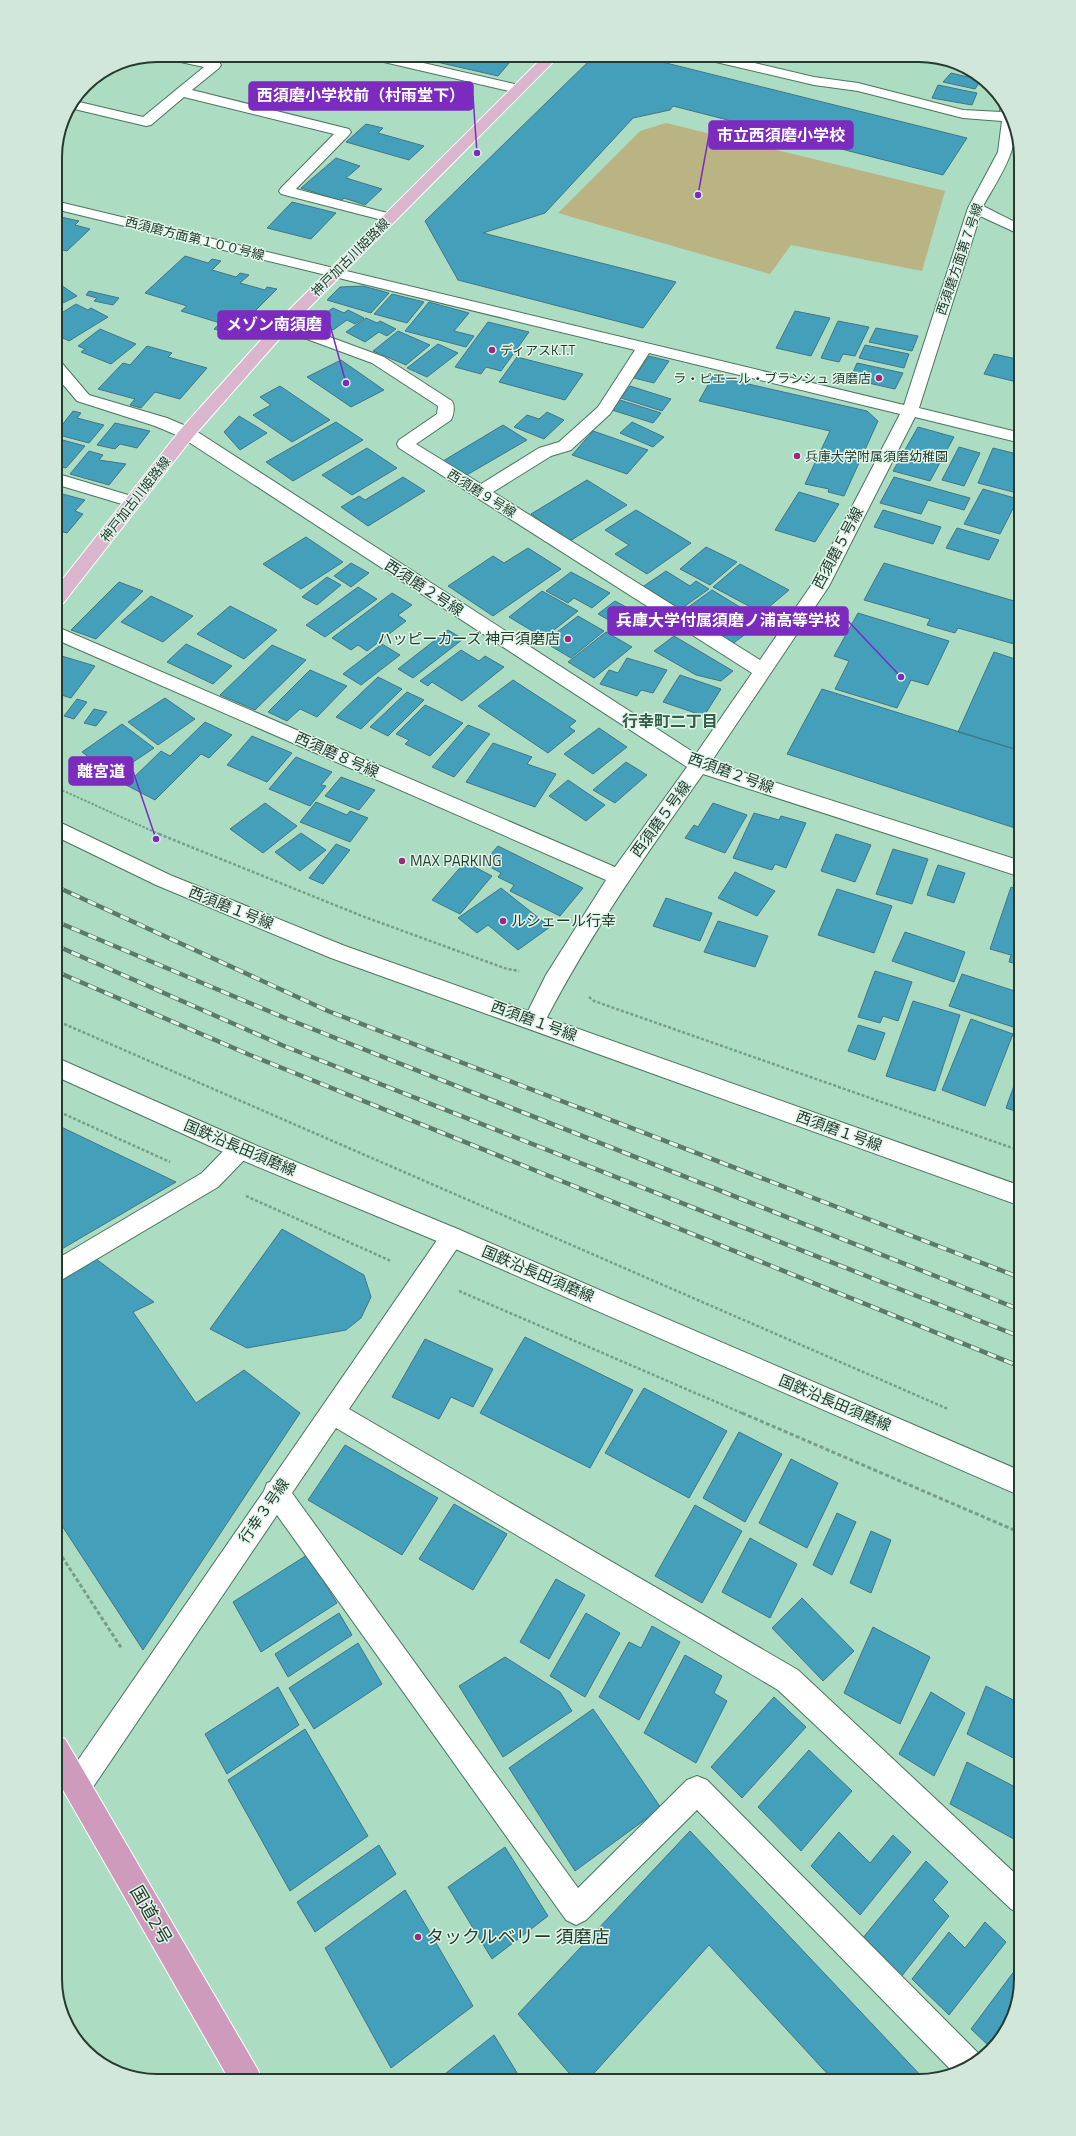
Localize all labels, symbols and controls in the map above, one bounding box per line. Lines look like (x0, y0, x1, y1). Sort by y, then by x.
callout: 西須磨小学校前（村雨堂下） (249, 82, 473, 110)
text: 西須磨小学校前（村雨堂下） (257, 83, 465, 107)
callout: 市立西須磨小学校 (709, 121, 853, 149)
text: 市立西須磨小学校 (717, 123, 845, 147)
street label: 西須磨方面第７号線 (930, 200, 988, 318)
street label: 西須磨方面第１００号線 (123, 211, 267, 265)
street label: 神戸加古川姫路線 (306, 213, 394, 301)
callout: メゾン南須磨 (218, 311, 330, 339)
text: メゾン南須磨 (226, 312, 322, 336)
place label: ディアスK.T.T (500, 340, 575, 360)
marker: ディアスK.T.T (487, 345, 497, 355)
place label: ラ・ピエール・ブランシュ 須磨店 (673, 368, 871, 388)
marker: ラ・ピエール・ブランシュ 須磨店 (874, 373, 884, 383)
place label: 兵庫大学附属須磨幼稚園 (805, 446, 948, 466)
marker: 兵庫大学附属須磨幼稚園 (792, 451, 802, 461)
street label: 神戸加古川姫路線 (95, 452, 175, 546)
street label: 西須磨９号線 (444, 464, 520, 522)
street label: 西須磨５号線 (806, 503, 869, 593)
street label: 西須磨２号線 (380, 553, 468, 622)
callout: 兵庫大学付属須磨ノ浦高等学校 (608, 607, 848, 635)
text: 兵庫大学付属須磨ノ浦高等学校 (616, 608, 840, 632)
place label: ハッピーカーズ 神戸須磨店 (377, 627, 560, 650)
marker: ハッピーカーズ 神戸須磨店 (563, 634, 573, 644)
district label: 行幸町二丁目 (622, 709, 718, 733)
street label: 西須磨８号線 (291, 726, 383, 783)
street label: 西須磨２号線 (685, 746, 777, 799)
callout: 離宮道 (69, 757, 133, 785)
text: 離宮道 (77, 759, 125, 783)
street label: 西須磨５号線 (625, 776, 696, 862)
place label: MAX PARKING (410, 849, 501, 872)
marker: MAX PARKING (397, 856, 407, 866)
street label: 西須磨１号線 (185, 880, 277, 935)
place label: ルシェール行幸 (511, 909, 616, 932)
marker: ルシェール行幸 (498, 916, 508, 926)
street label: 西須磨１号線 (488, 994, 580, 1047)
street label: 西須磨１号線 (793, 1104, 885, 1157)
street label: 国鉄沿長田須磨線 (180, 1114, 300, 1182)
street label: 国鉄沿長田須磨線 (478, 1240, 598, 1308)
street label: 国鉄沿長田須磨線 (775, 1369, 895, 1437)
street label: 行幸３号線 (233, 1473, 295, 1548)
street label: 国道2号 (124, 1880, 179, 1949)
place label: タックルベリー 須磨店 (426, 1923, 609, 1950)
marker: タックルベリー 須磨店 (413, 1932, 423, 1942)

